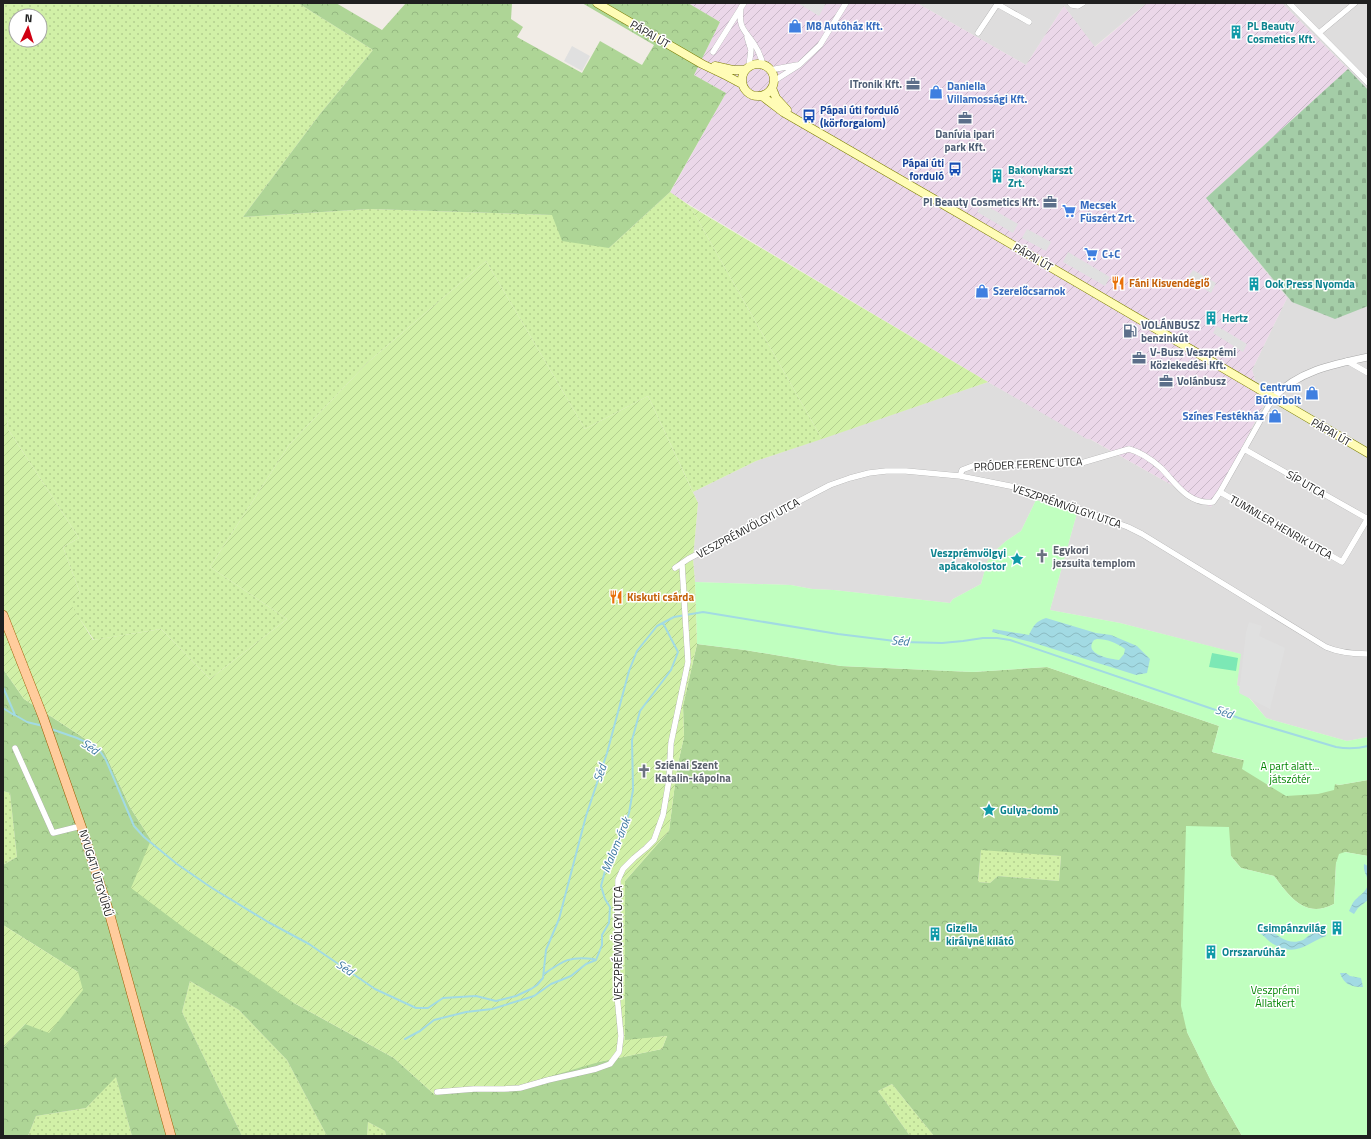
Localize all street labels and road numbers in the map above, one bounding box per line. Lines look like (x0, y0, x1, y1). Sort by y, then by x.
street label: PÁPAI ÚT (627, 16, 673, 52)
street label: PÁPAI ÚT (1010, 239, 1056, 275)
street label: PÁPAI ÚT (1308, 414, 1354, 450)
street label: PRÓDER FERENC UTCA (973, 453, 1083, 475)
street label: SÍP UTCA (1283, 466, 1329, 502)
street label: VESZPRÉMVÖLGYI UTCA (1010, 480, 1124, 532)
street label: TUMMLER HENRIK UTCA (1227, 491, 1336, 563)
street label: VESZPRÉMVÖLGYI UTCA (694, 494, 803, 562)
street label: NYUGATI ÚTGYŰRŰ (75, 828, 117, 918)
street label: VESZPRÉMVÖLGYI UTCA (610, 885, 626, 1000)

